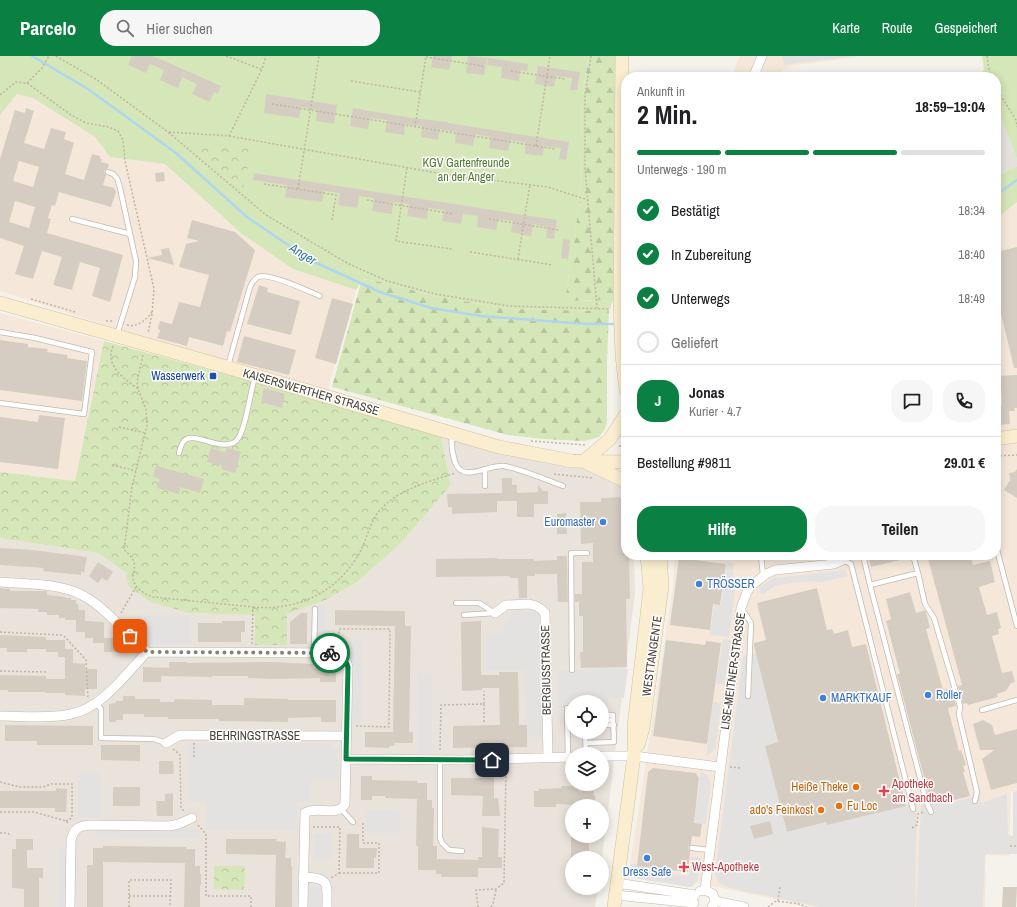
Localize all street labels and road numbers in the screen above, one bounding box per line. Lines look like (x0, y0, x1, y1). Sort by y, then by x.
street label: KAISERSWERTHER STRASSE (241, 365, 381, 419)
street label: LISE-MEITNER-STRASSE (717, 611, 749, 731)
street label: WESTTANGENTE (638, 615, 666, 697)
street label: BERGIUSSTRASSE (537, 625, 555, 715)
street label: BEHRINGSTRASSE (210, 728, 300, 744)

